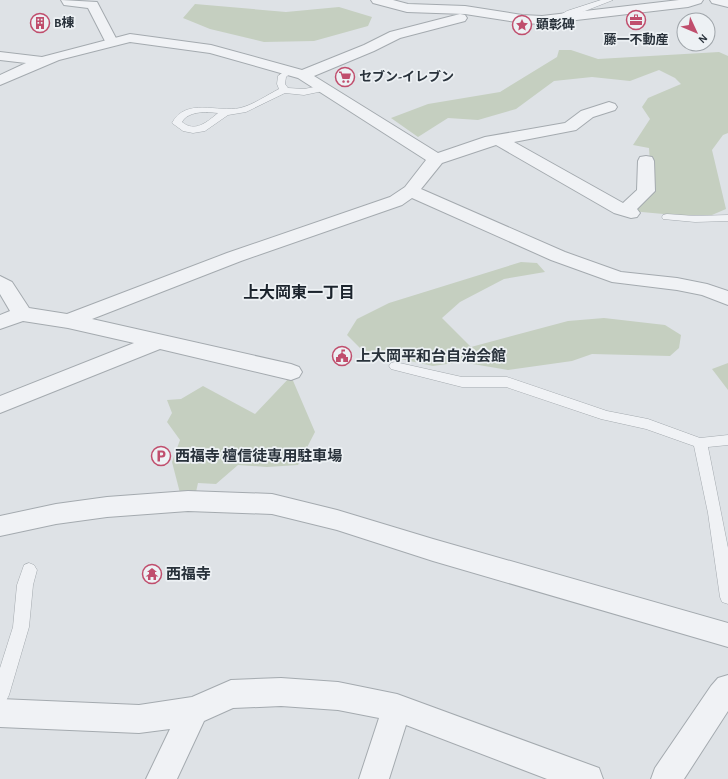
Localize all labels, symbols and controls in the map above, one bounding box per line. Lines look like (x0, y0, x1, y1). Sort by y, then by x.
office icon: 藤一不動産 (625, 9, 647, 31)
building icon: B棟 (29, 12, 51, 34)
north arrow (676, 12, 716, 52)
place icon: 顕彰碑 (511, 14, 533, 36)
place label: B棟 (54, 15, 75, 30)
place label: 顕彰碑 (536, 17, 575, 32)
place label: 藤一不動産 (603, 32, 669, 47)
text: N (696, 32, 709, 45)
supermarket icon: セブン-イレブン (334, 66, 356, 88)
place label: セブン-イレブン (359, 69, 454, 84)
district label: 上大岡東一丁目 (243, 284, 355, 301)
public building icon: 上大岡平和台自治会館 (331, 345, 353, 367)
place label: 上大岡平和台自治会館 (356, 348, 506, 364)
parking icon: 西福寺 檀信徒専用駐車場 (150, 445, 172, 467)
place label: 西福寺 檀信徒専用駐車場 (175, 447, 342, 464)
temple icon: 西福寺 (141, 563, 163, 585)
place label: 西福寺 (166, 566, 211, 582)

